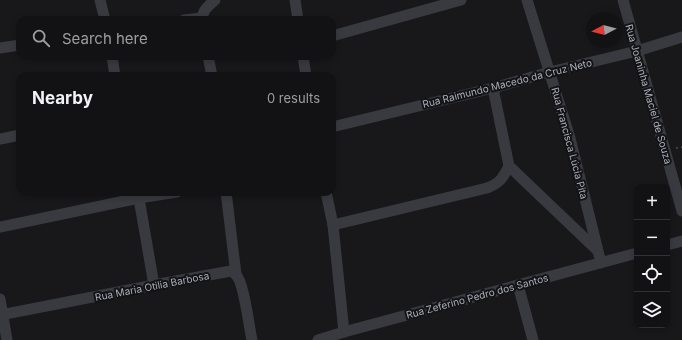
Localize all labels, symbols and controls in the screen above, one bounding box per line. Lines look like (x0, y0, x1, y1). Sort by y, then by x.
north arrow (586, 12, 622, 48)
search box (16, 16, 336, 60)
street label: Rua Joaninha Maciel de Souza (623, 23, 675, 165)
icon: search (30, 27, 52, 49)
text: Search here (62, 29, 148, 48)
street label: Rua Raimundo Macedo da Cruz Neto (421, 56, 593, 110)
street label: Rua Francisca Lúcia Pita (549, 86, 591, 200)
text: Nearby (32, 88, 93, 108)
text: 0 results (267, 90, 320, 106)
map controls (634, 184, 670, 328)
button: + (634, 184, 670, 220)
button: − (634, 220, 670, 256)
button: locate (634, 256, 670, 292)
street label: Rua Maria Otilia Barbosa (94, 269, 210, 303)
street label: Rua Zeferino Pedro dos Santos (405, 271, 549, 321)
button: layers (634, 292, 670, 328)

